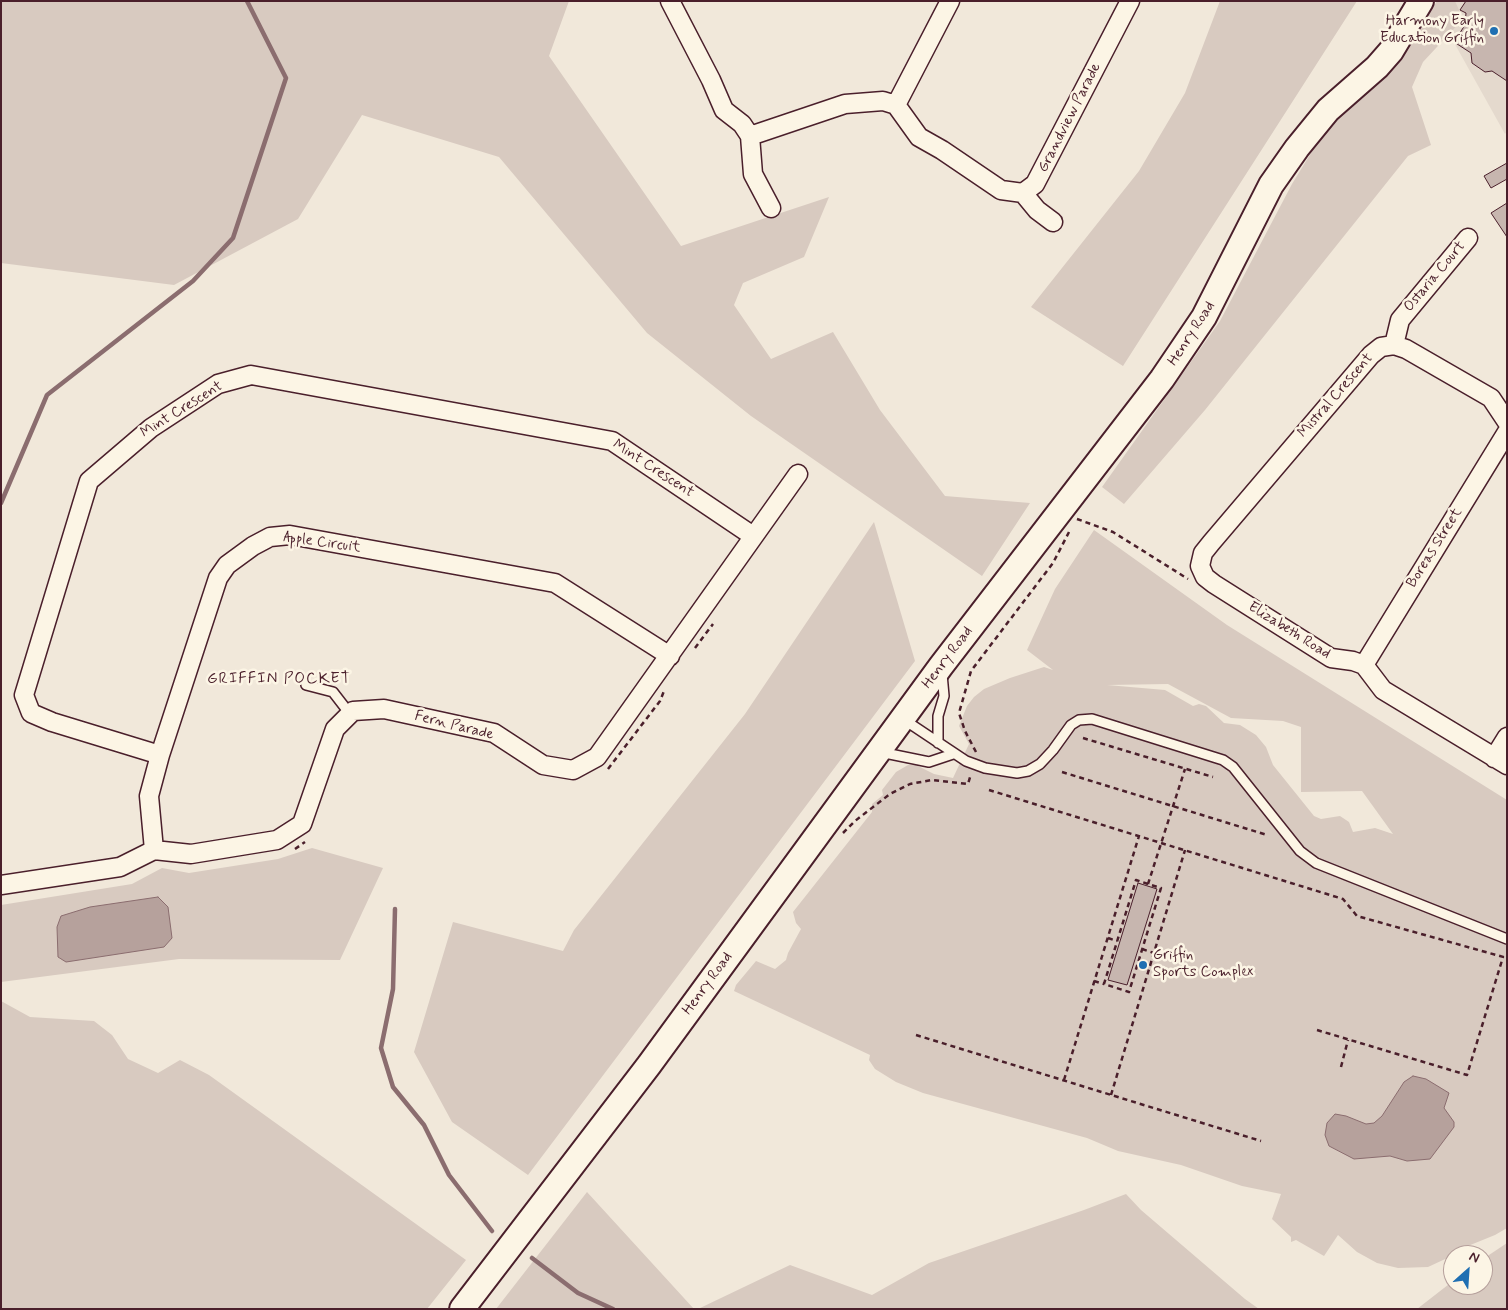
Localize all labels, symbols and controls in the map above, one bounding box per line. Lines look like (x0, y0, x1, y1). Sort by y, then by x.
place label: Harmony Early Education Griffin (1380, 13, 1484, 48)
marker: Harmony Early Education Griffin (1488, 25, 1500, 37)
street label: Grandview Parade (1035, 60, 1105, 176)
street label: Ostaria Court (1400, 238, 1470, 316)
street label: Henry Road (1164, 298, 1220, 370)
street label: Mistral Crescent (1294, 350, 1378, 442)
street label: Mint Crescent (138, 378, 226, 442)
street label: Mint Crescent (609, 436, 697, 502)
street label: Boreas Street (1403, 505, 1467, 591)
street label: Apple Circuit (282, 529, 362, 557)
street label: Elizabeth Road (1244, 598, 1334, 664)
street label: Henry Road (919, 623, 977, 693)
district label: GRIFFIN POCKET (205, 670, 353, 690)
street label: Fern Parade (413, 707, 495, 745)
place label: Griffin Sports Complex (1153, 947, 1253, 982)
street label: Henry Road (679, 949, 737, 1019)
marker: Griffin Sports Complex (1137, 959, 1149, 971)
north arrow (1443, 1245, 1493, 1295)
text: N (1466, 1247, 1482, 1268)

